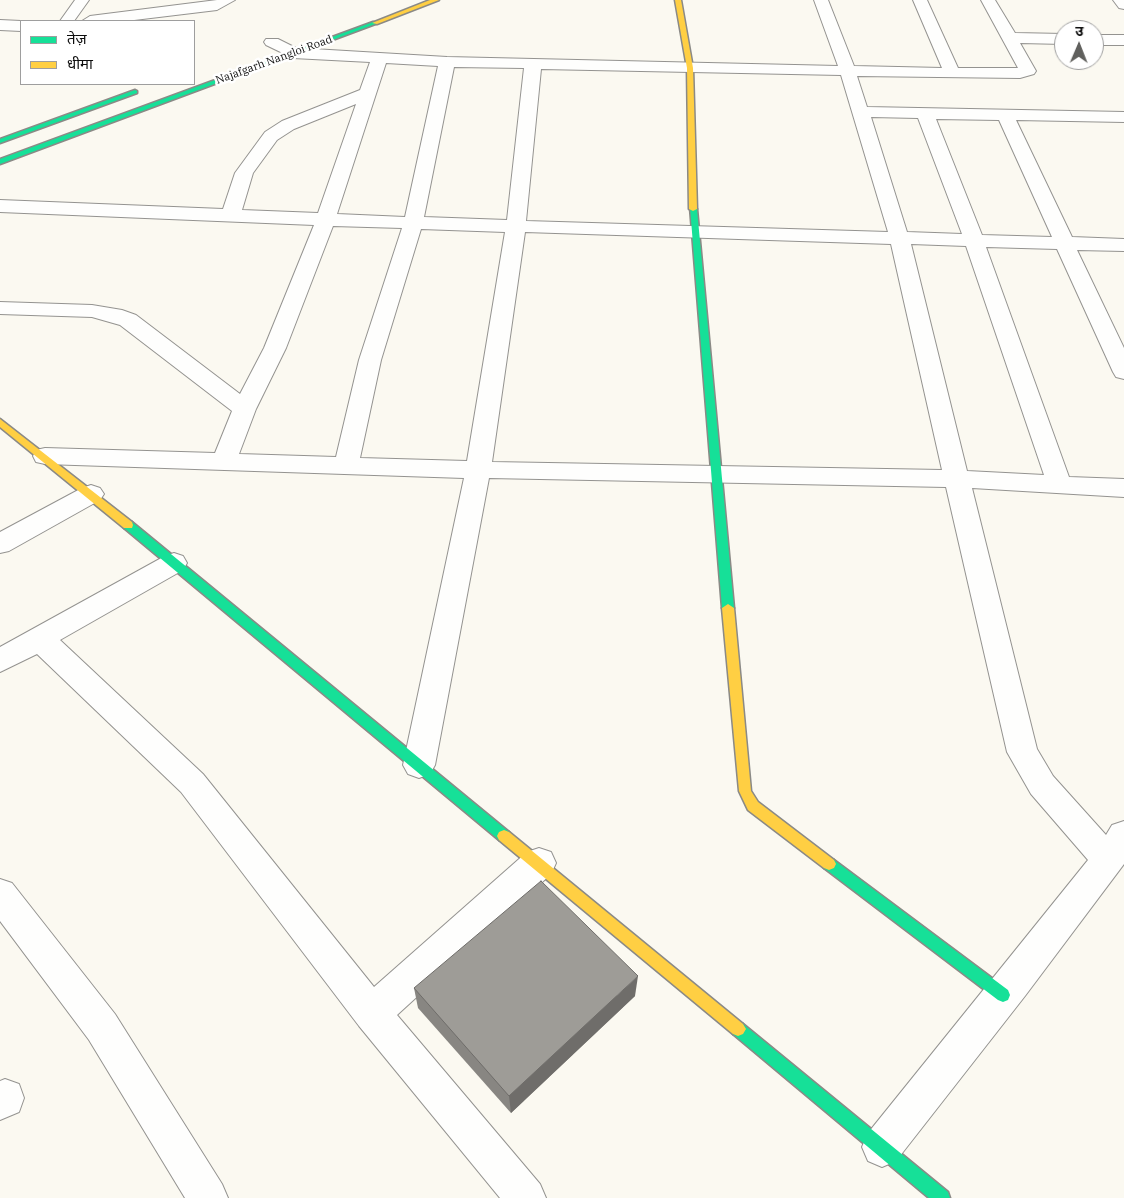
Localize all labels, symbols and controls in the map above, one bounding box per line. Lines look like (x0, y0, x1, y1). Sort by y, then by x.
legend (20, 20, 195, 85)
north arrow (1054, 20, 1104, 70)
text: उ (1075, 22, 1083, 40)
text: तेज़ (67, 29, 87, 48)
street label: Najafgarh Nangloi Road (214, 33, 334, 87)
text: धीमा (67, 54, 93, 73)

